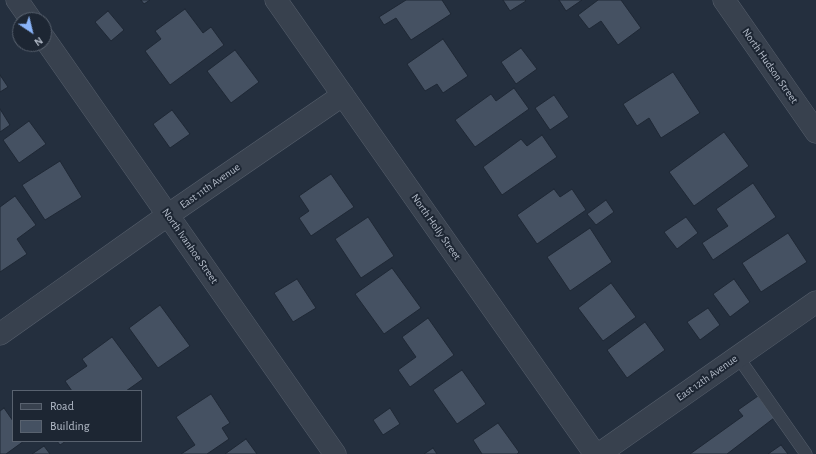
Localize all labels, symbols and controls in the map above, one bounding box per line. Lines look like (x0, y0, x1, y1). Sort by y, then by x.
north arrow (12, 12, 52, 52)
street label: North Hudson Street (739, 26, 801, 106)
text: N (32, 35, 45, 48)
street label: East 11th Avenue (177, 160, 243, 212)
street label: North Holly Street (408, 191, 464, 263)
street label: North Ivanhoe Street (159, 206, 221, 286)
street label: East 12th Avenue (674, 352, 740, 404)
legend (12, 390, 142, 442)
text: Road (50, 400, 74, 412)
text: Building (50, 420, 90, 432)

